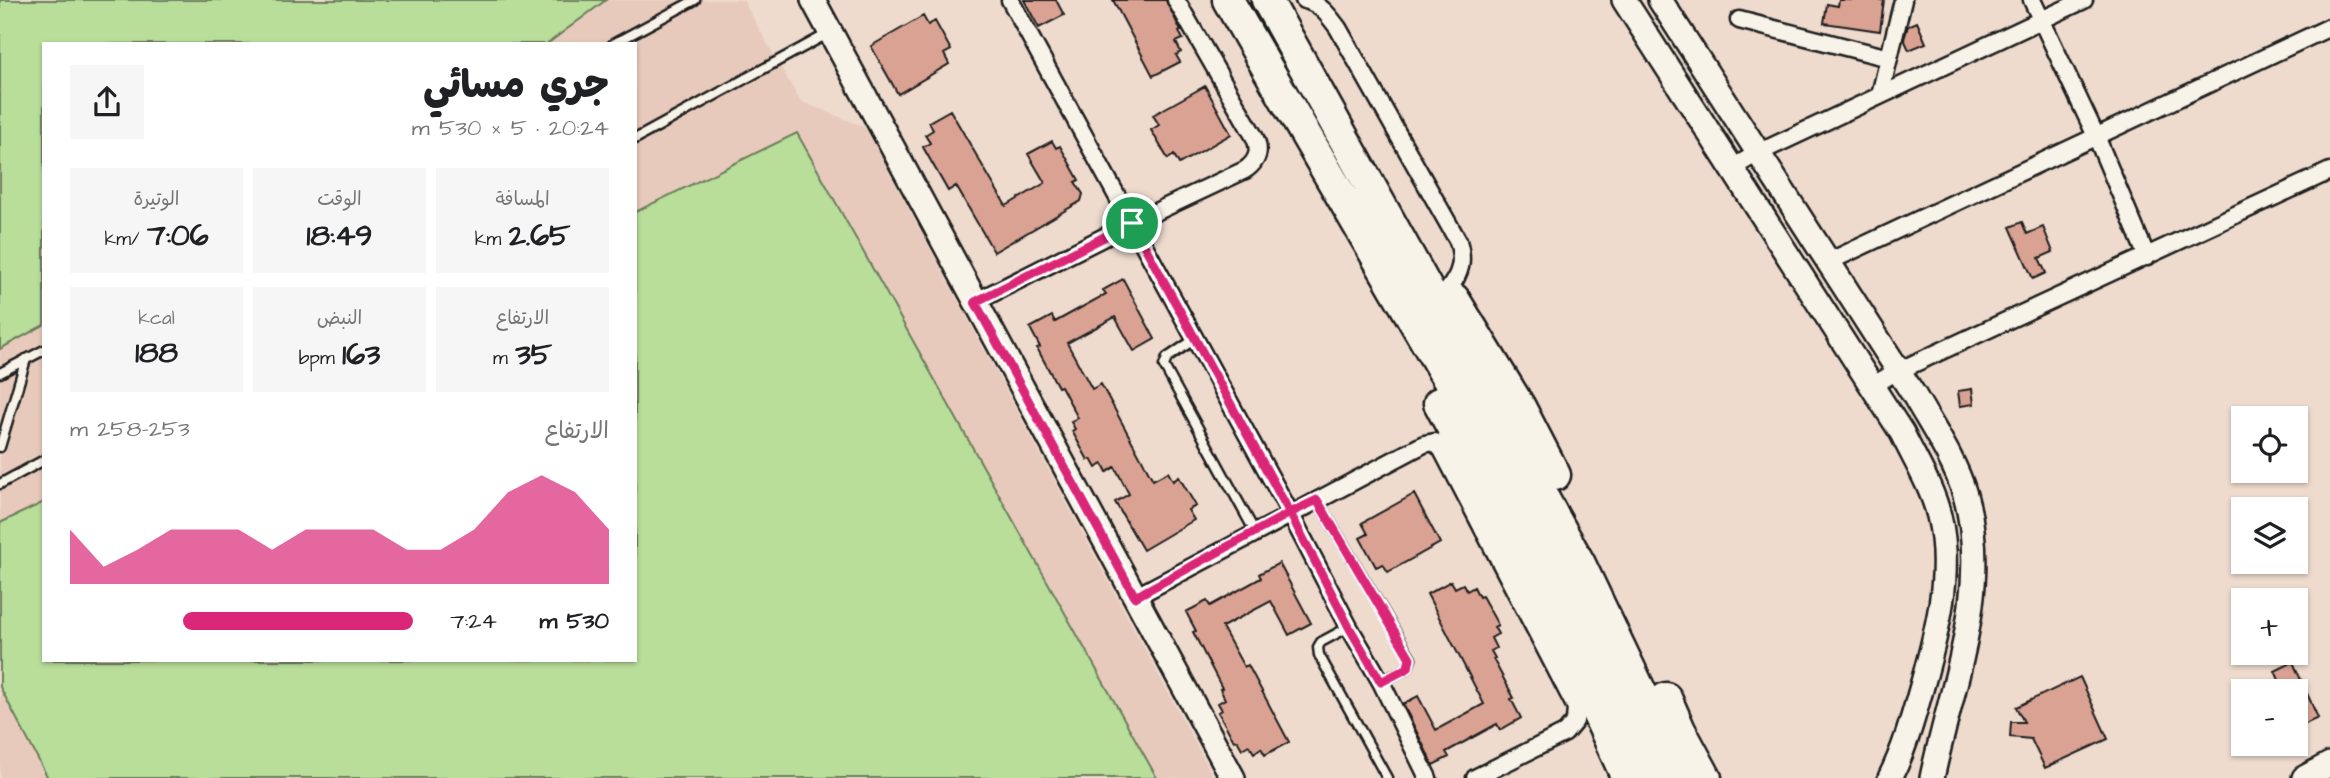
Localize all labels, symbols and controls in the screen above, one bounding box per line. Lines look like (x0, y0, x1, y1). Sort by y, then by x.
text: جري مسائي (423, 60, 609, 112)
button: share (70, 65, 144, 139)
text: 20:24 · 5 × 530 m (412, 112, 609, 144)
text: الوتيرة (134, 186, 179, 213)
text: الوقت (317, 186, 362, 213)
text: المسافة (495, 186, 550, 213)
pin (1102, 193, 1162, 253)
icon: arrive (1113, 204, 1151, 242)
text: 7:06 (147, 215, 208, 257)
text: 18:49 (307, 215, 372, 257)
text: 2.65 (509, 215, 570, 257)
text: /km (105, 226, 147, 253)
text: km (475, 226, 509, 253)
text: kcal (138, 305, 175, 332)
text: النبض (317, 305, 362, 332)
text: الارتفاع (496, 305, 549, 332)
text: 188 (135, 332, 178, 374)
text: 163 (342, 334, 380, 376)
text: 35 (515, 334, 552, 376)
text: bpm (299, 345, 342, 372)
text: m (493, 345, 515, 372)
map controls (2231, 406, 2308, 756)
button: locate (2231, 406, 2308, 483)
text: 253–258 m (70, 413, 190, 445)
text: الارتفاع (545, 415, 609, 447)
button: layers (2231, 497, 2308, 574)
button: + (2231, 588, 2308, 665)
text: 7:24 (450, 605, 497, 637)
text: 530 m (539, 605, 609, 637)
button: − (2231, 679, 2308, 756)

